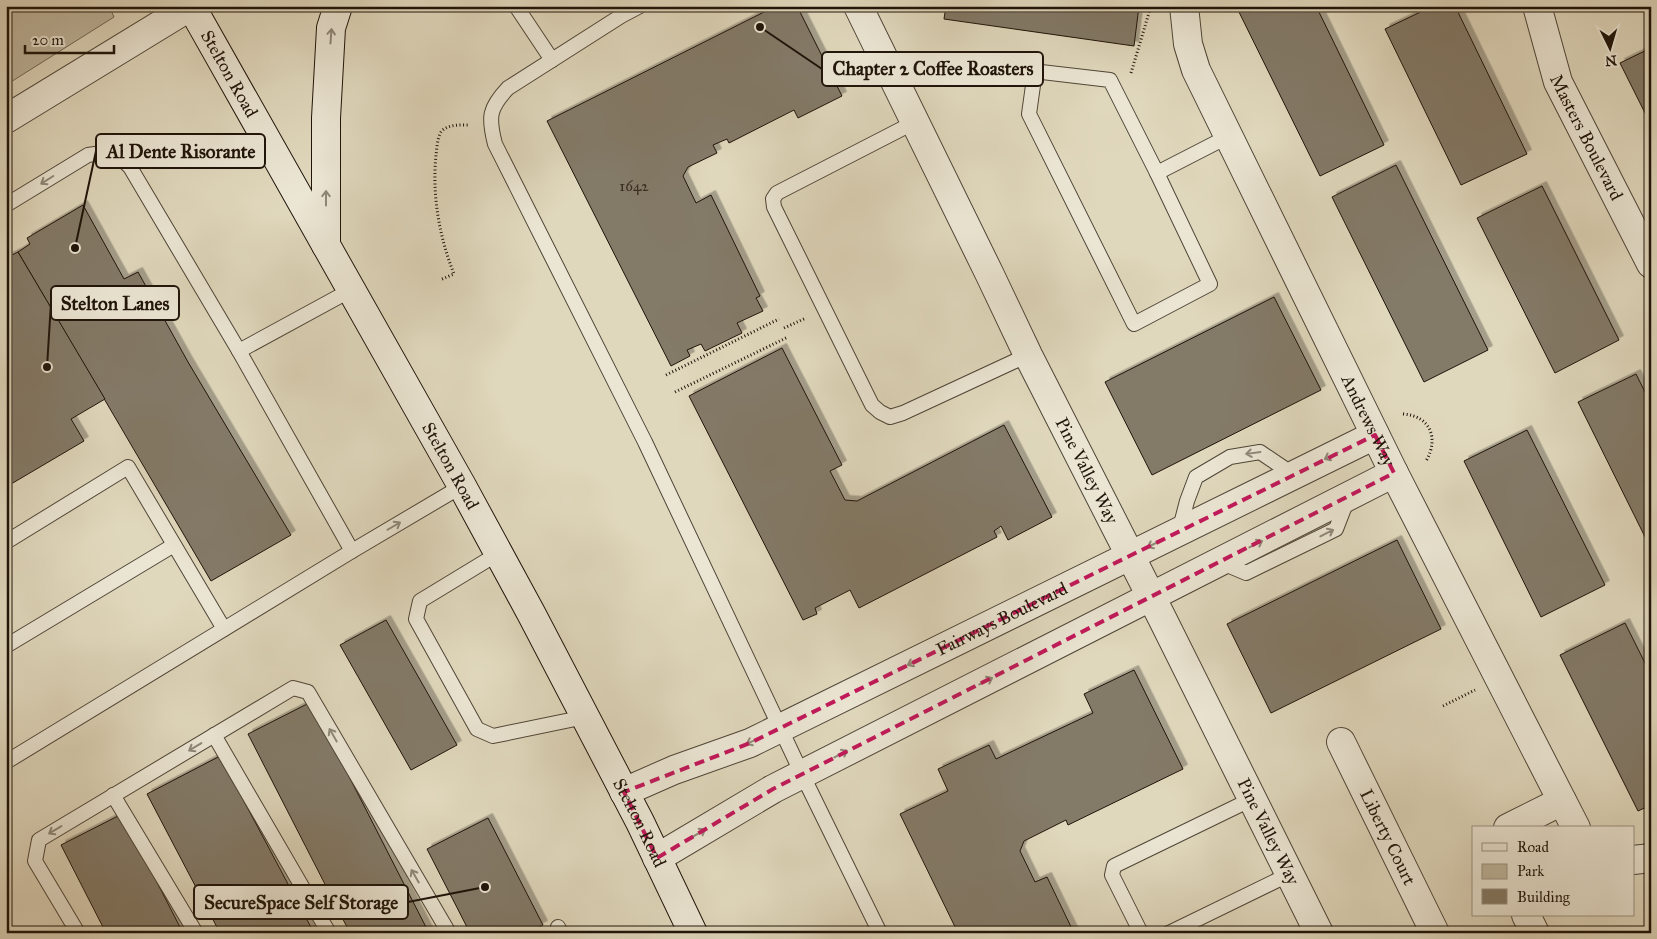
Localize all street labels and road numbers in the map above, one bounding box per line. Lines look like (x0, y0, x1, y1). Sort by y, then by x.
street label: Stelton Road (196, 26, 263, 121)
street label: Masters Boulevard (1545, 71, 1628, 204)
street label: Andrews Way (1336, 370, 1400, 471)
street label: Pine Valley Way (1051, 414, 1123, 528)
street label: Stelton Road (417, 418, 484, 513)
street label: Fairways Boulevard (932, 577, 1071, 661)
street label: Pine Valley Way (1233, 774, 1305, 889)
street label: Stelton Road (608, 775, 671, 871)
street label: Liberty Court (1355, 786, 1421, 889)

